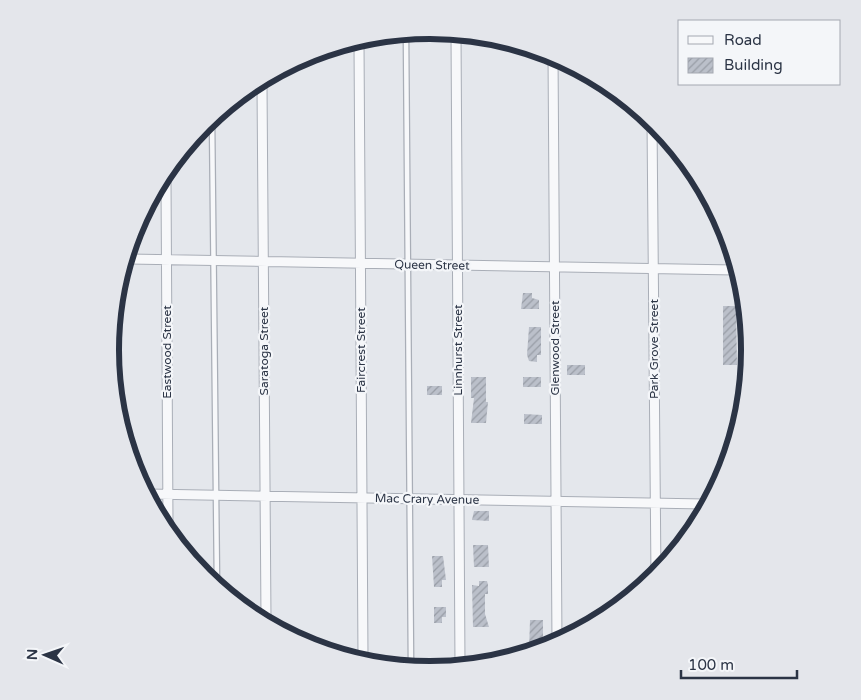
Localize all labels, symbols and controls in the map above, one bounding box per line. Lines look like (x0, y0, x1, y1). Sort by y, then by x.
legend (678, 20, 841, 85)
text: Road (724, 31, 762, 49)
text: Building (724, 56, 783, 74)
street label: Queen Street (394, 257, 470, 273)
street label: Park Grove Street (647, 299, 661, 399)
street label: Glenwood Street (548, 300, 562, 396)
street label: Linnhurst Street (451, 304, 465, 396)
street label: Eastwood Street (160, 305, 174, 399)
street label: Saratoga Street (257, 306, 271, 395)
street label: Faircrest Street (354, 307, 368, 393)
street label: Mac Crary Avenue (375, 491, 480, 507)
north arrow (20, 630, 70, 680)
scale bar (681, 648, 797, 680)
text: N (24, 649, 41, 660)
text: 100 m (688, 656, 734, 674)

